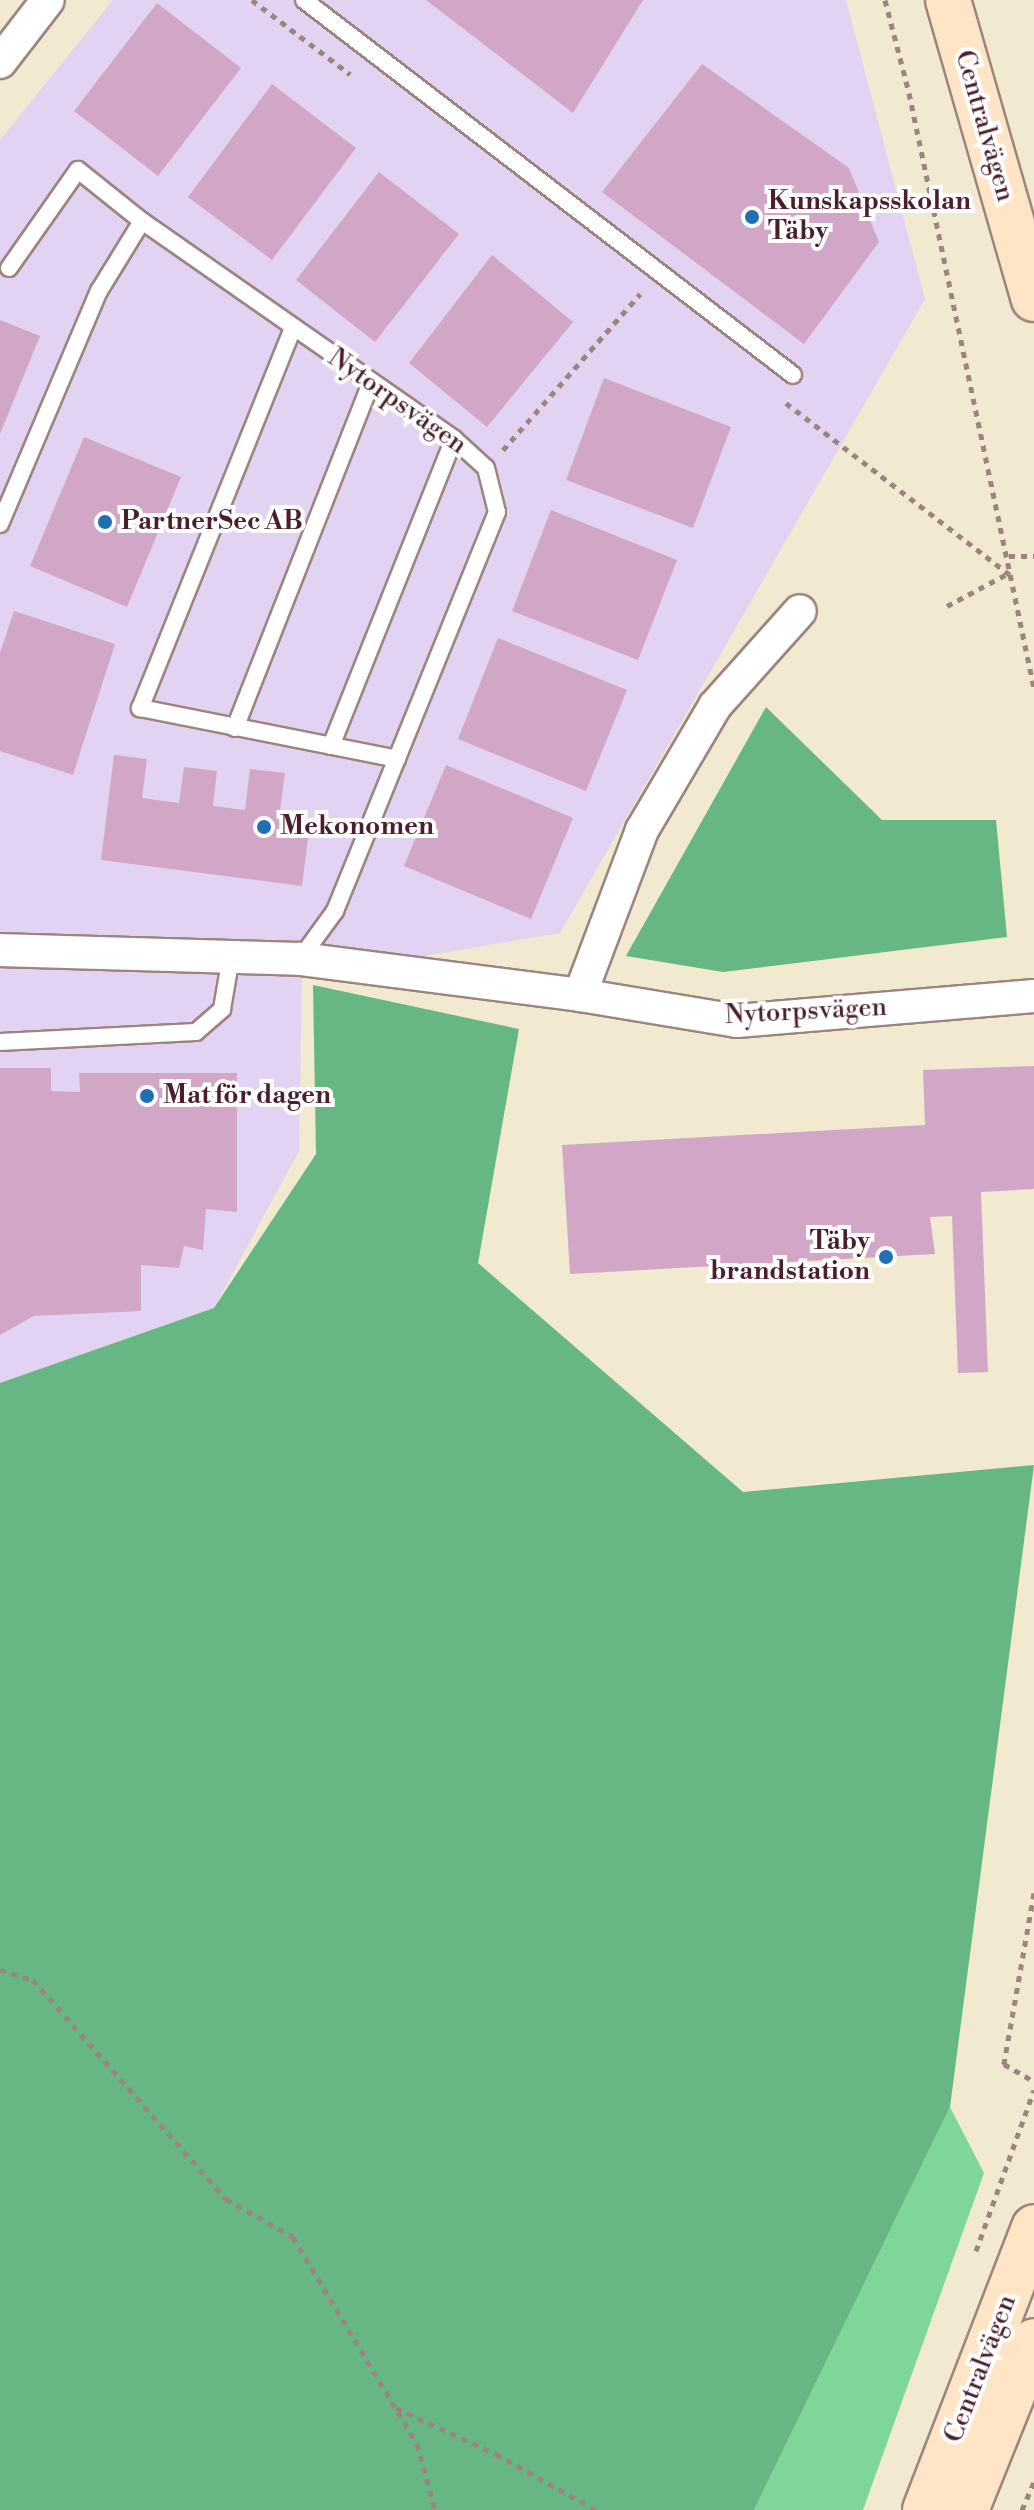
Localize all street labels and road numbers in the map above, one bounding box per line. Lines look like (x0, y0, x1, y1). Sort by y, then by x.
street label: Centralvägen (948, 47, 1020, 205)
street label: Nytorpsvägen (322, 343, 472, 461)
street label: Nytorpsvägen (724, 992, 888, 1032)
street label: Centralvägen (939, 2291, 1023, 2447)

